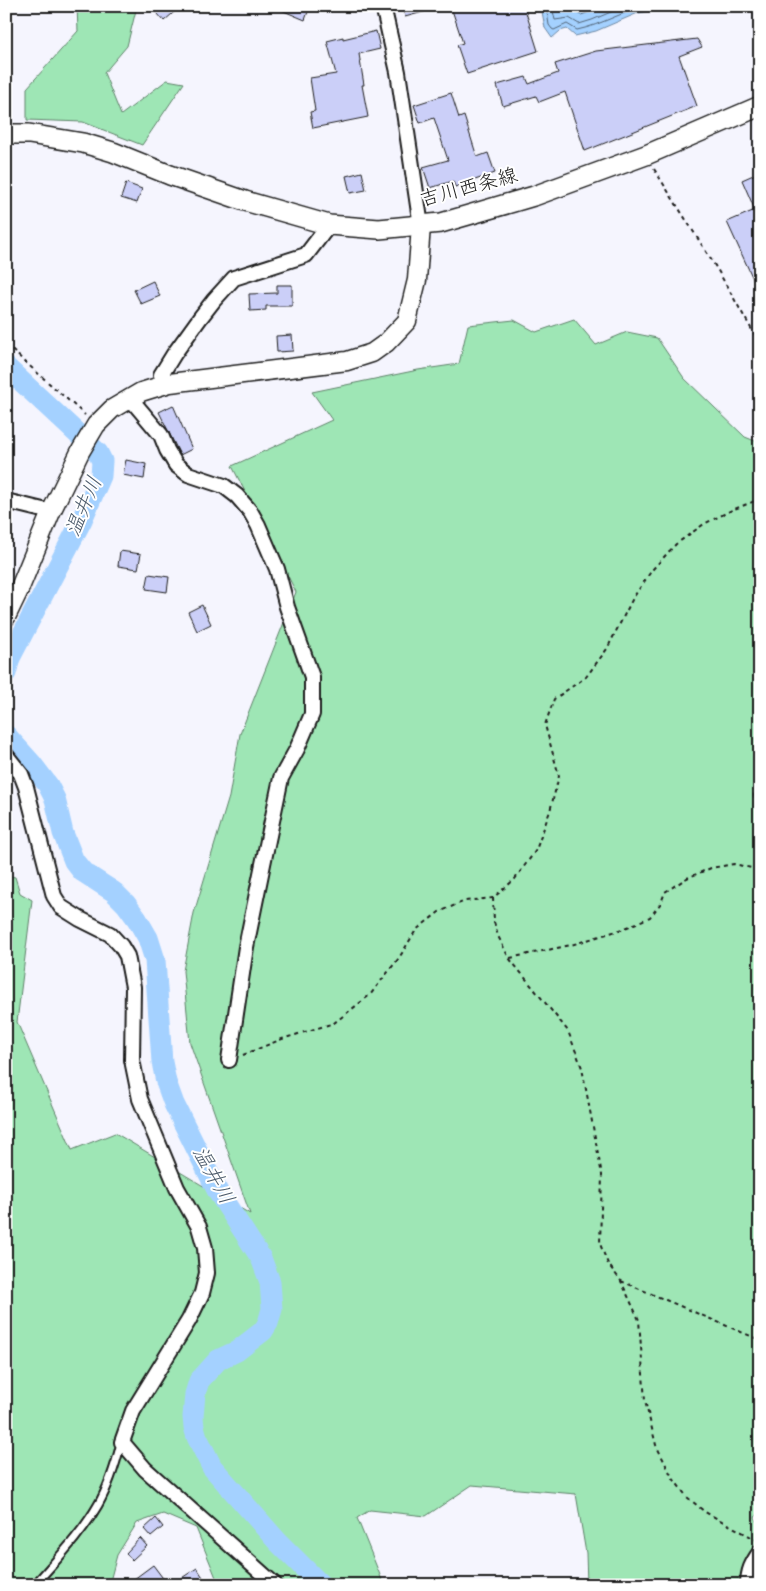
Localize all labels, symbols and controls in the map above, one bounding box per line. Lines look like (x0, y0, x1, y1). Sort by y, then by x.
street label: 吉川西条線 (417, 162, 521, 216)
water label: 温井川 (59, 472, 111, 542)
water label: 温井川 (184, 1141, 240, 1211)

